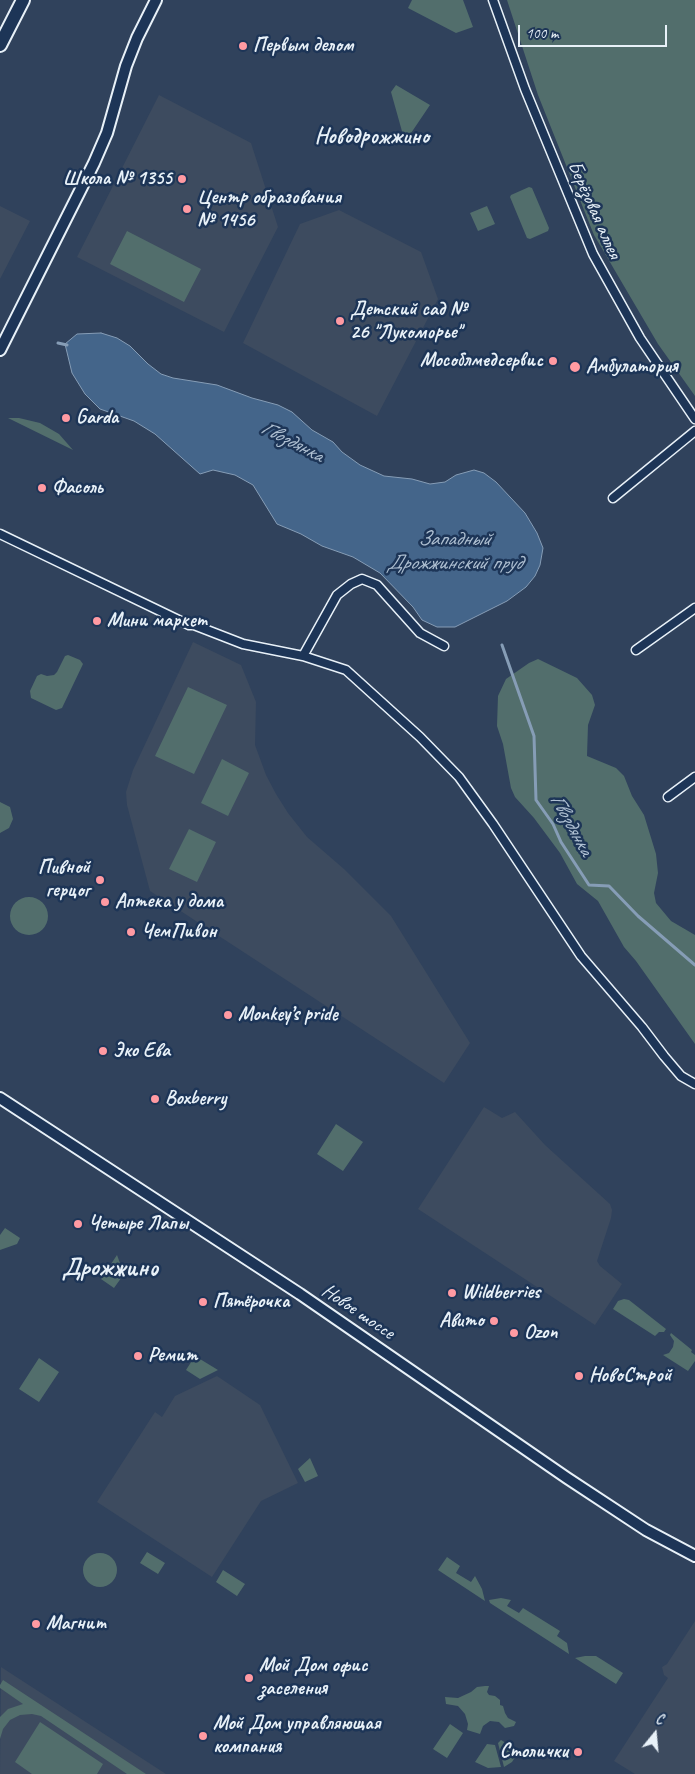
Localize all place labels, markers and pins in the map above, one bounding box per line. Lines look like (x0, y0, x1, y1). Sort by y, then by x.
place label: Первым делом (253, 34, 353, 58)
marker: Первым делом (237, 40, 249, 52)
place label: Школа № 1355 (63, 167, 172, 191)
marker: Школа № 1355 (176, 173, 188, 185)
place label: Центр образования № 1456 (197, 186, 341, 233)
marker: Центр образования № 1456 (181, 203, 193, 215)
place label: Детский сад № 26 "Лукоморье" (350, 298, 466, 345)
marker: Детский сад № 26 "Лукоморье" (334, 315, 346, 327)
place label: Мособлмедсервис (420, 349, 543, 373)
marker: Мособлмедсервис (547, 355, 559, 367)
place label: Амбулатория (586, 355, 678, 379)
marker: Амбулатория (568, 360, 582, 374)
place label: Garda (76, 406, 118, 430)
marker: Garda (60, 412, 72, 424)
place label: Фасоль (52, 476, 103, 500)
marker: Фасоль (36, 482, 48, 494)
place label: Мини маркет (107, 609, 207, 633)
marker: Мини маркет (91, 615, 103, 627)
place label: Пивной герцог (38, 856, 90, 903)
marker: Пивной герцог (94, 874, 106, 886)
place label: Аптека у дома (115, 890, 223, 914)
marker: Аптека у дома (99, 896, 111, 908)
place label: ЧемПивон (141, 920, 217, 944)
marker: ЧемПивон (125, 926, 137, 938)
place label: Monkey’s pride (238, 1003, 338, 1027)
marker: Monkey’s pride (222, 1009, 234, 1021)
place label: Эко Ева (113, 1039, 170, 1063)
marker: Эко Ева (97, 1045, 109, 1057)
place label: Boxberry (165, 1087, 226, 1111)
marker: Boxberry (149, 1093, 161, 1105)
place label: Четыре Лапы (88, 1212, 188, 1236)
marker: Четыре Лапы (72, 1218, 84, 1230)
place label: Wildberries (462, 1281, 540, 1305)
marker: Wildberries (446, 1287, 458, 1299)
place label: Пятёрочка (213, 1290, 290, 1314)
marker: Пятёрочка (197, 1296, 209, 1308)
place label: Авито (439, 1309, 484, 1333)
marker: Авито (488, 1315, 500, 1327)
place label: Ozon (524, 1321, 557, 1345)
marker: Ozon (508, 1327, 520, 1339)
place label: Ремит (148, 1344, 198, 1368)
marker: Ремит (132, 1350, 144, 1362)
place label: НовоСтрой (589, 1364, 671, 1388)
marker: НовоСтрой (573, 1370, 585, 1382)
place label: Магнит (46, 1612, 106, 1636)
marker: Магнит (30, 1618, 42, 1630)
place label: Мой Дом офис заселения (259, 1654, 367, 1701)
marker: Мой Дом офис заселения (243, 1672, 255, 1684)
place label: Мой Дом управляющая компания (213, 1712, 381, 1759)
marker: Мой Дом управляющая компания (197, 1730, 209, 1742)
place label: Столички (500, 1740, 568, 1764)
marker: Столички (572, 1746, 584, 1758)

